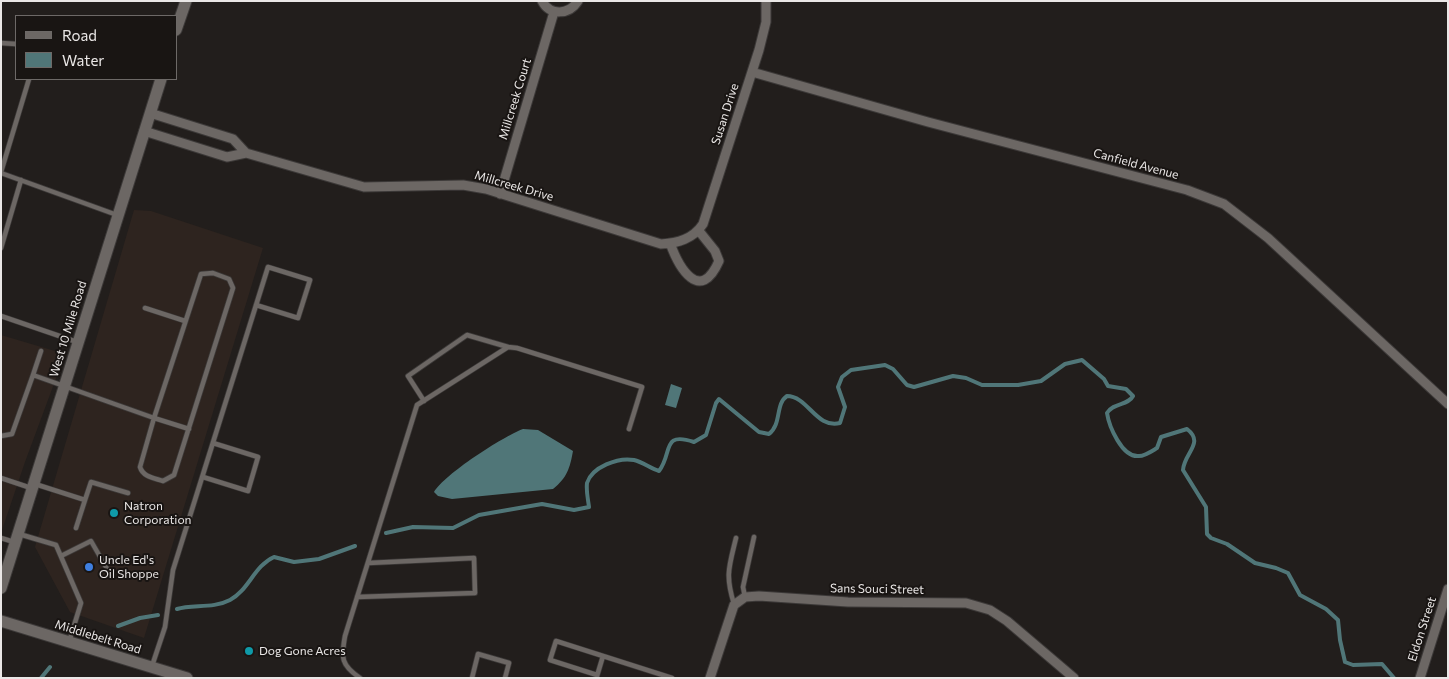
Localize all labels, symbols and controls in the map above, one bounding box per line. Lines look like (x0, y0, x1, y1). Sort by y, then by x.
legend (15, 15, 178, 80)
text: Road (62, 26, 97, 44)
text: Water (62, 51, 104, 69)
street label: Millcreek Court (496, 57, 534, 141)
street label: Susan Drive (708, 82, 742, 146)
street label: Canfield Avenue (1092, 146, 1180, 182)
street label: Millcreek Drive (473, 168, 555, 204)
street label: West 10 Mile Road (47, 279, 89, 379)
place label: Natron Corporation (124, 499, 191, 527)
marker: Natron Corporation (108, 507, 120, 519)
place label: Uncle Ed's Oil Shoppe (99, 553, 159, 581)
marker: Uncle Ed's Oil Shoppe (83, 561, 95, 573)
street label: Sans Souci Street (830, 581, 924, 597)
street label: Eldon Street (1405, 595, 1439, 663)
street label: Middlebelt Road (53, 617, 143, 657)
place label: Dog Gone Acres (259, 644, 346, 658)
marker: Dog Gone Acres (243, 645, 255, 657)

